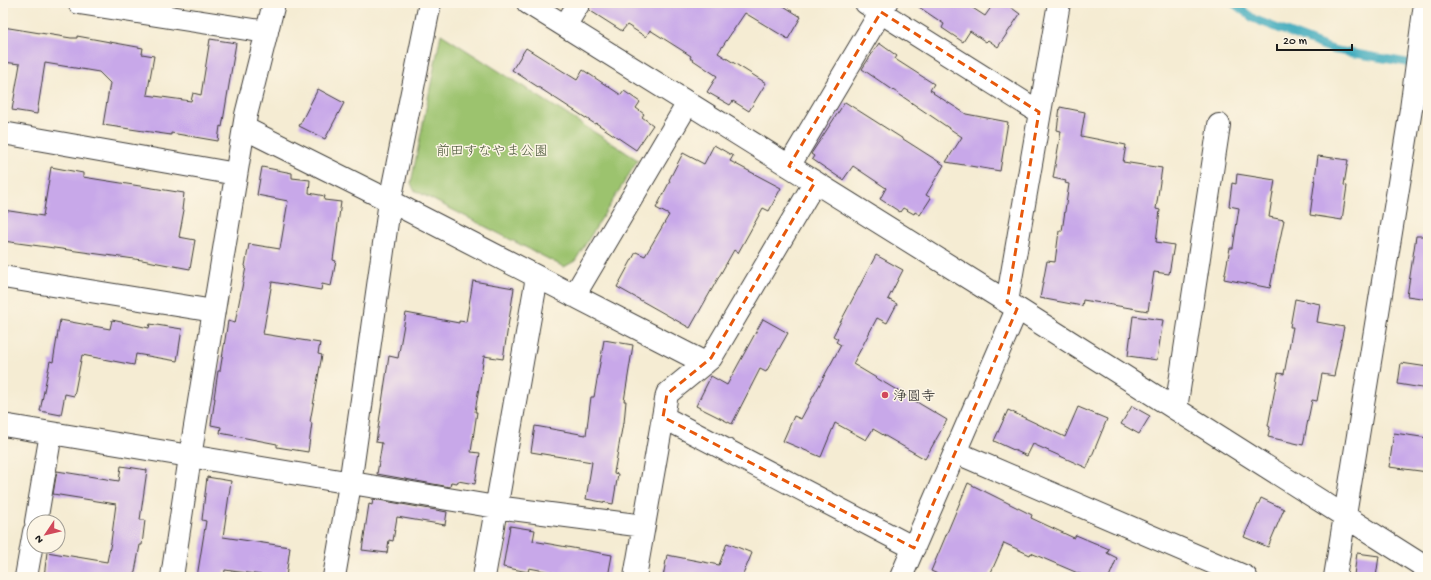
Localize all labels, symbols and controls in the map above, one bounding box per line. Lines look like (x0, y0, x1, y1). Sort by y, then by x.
scale bar (1277, 26, 1352, 52)
text: 20 m (1283, 35, 1308, 49)
park label: 前田すなやま公園 (436, 144, 548, 161)
place label: 浄圓寺 (893, 389, 935, 406)
marker: 浄圓寺 (880, 390, 890, 400)
north arrow (26, 514, 66, 554)
text: N (32, 532, 46, 545)

